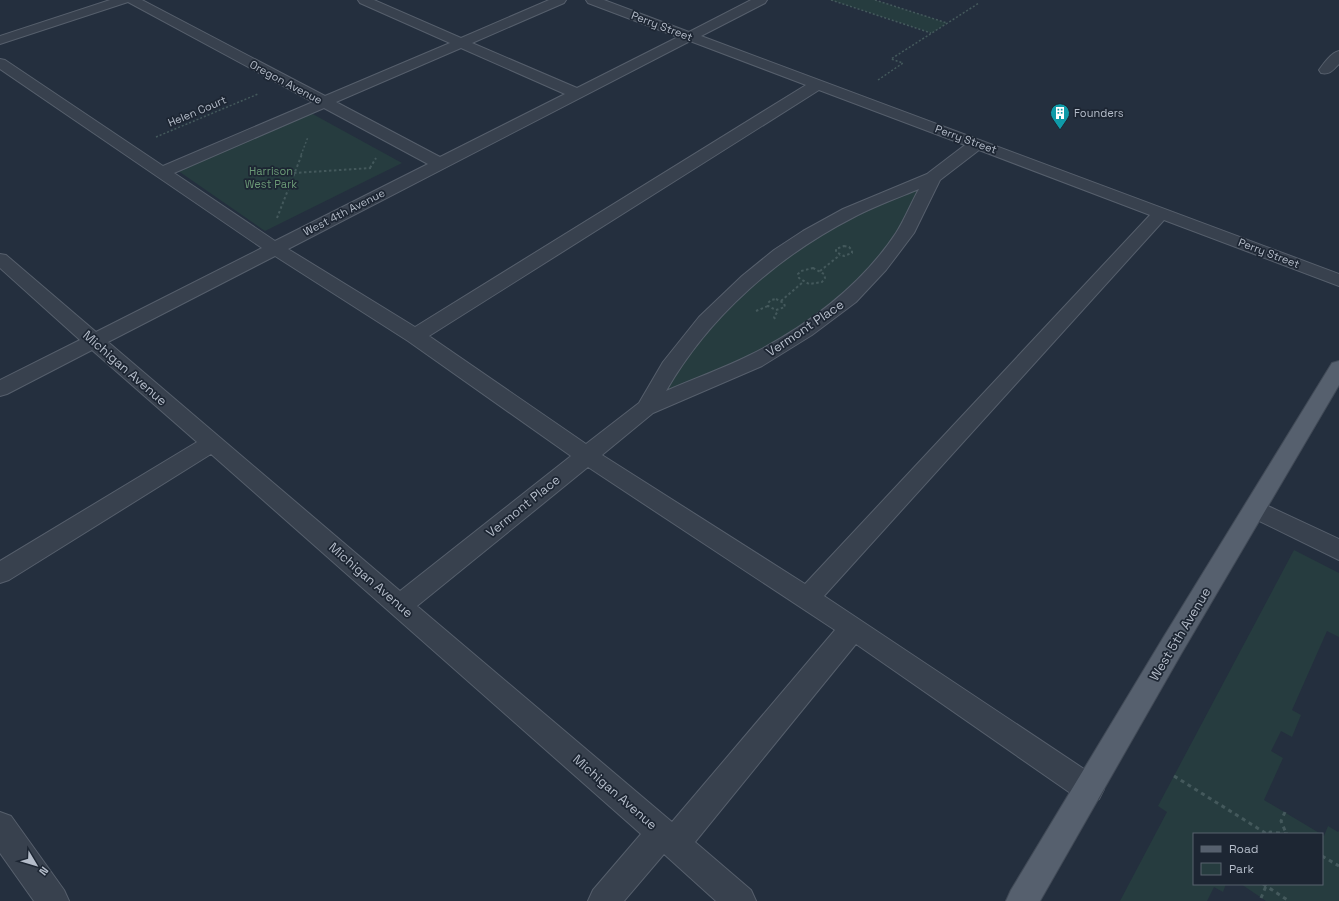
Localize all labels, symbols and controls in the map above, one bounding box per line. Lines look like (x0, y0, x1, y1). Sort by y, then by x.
street label: Perry Street (629, 8, 695, 44)
street label: Oregon Avenue (247, 57, 325, 107)
street label: Helen Court (166, 92, 228, 130)
building icon: Founders (1049, 102, 1071, 130)
place label: Founders (1074, 106, 1124, 120)
street label: Perry Street (933, 121, 999, 157)
park label: Harrison West Park (245, 164, 297, 191)
street label: West 4th Avenue (301, 185, 387, 239)
street label: Perry Street (1236, 235, 1302, 271)
street label: Vermont Place (763, 296, 847, 360)
street label: Michigan Avenue (79, 327, 171, 409)
street label: Vermont Place (483, 471, 563, 541)
street label: Michigan Avenue (325, 539, 417, 621)
street label: West 5th Avenue (1145, 584, 1215, 684)
street label: Michigan Avenue (569, 751, 661, 833)
legend (1193, 833, 1323, 885)
text: Road (1229, 841, 1258, 857)
north arrow (16, 845, 56, 885)
text: Park (1229, 861, 1254, 877)
text: N (36, 864, 52, 878)

